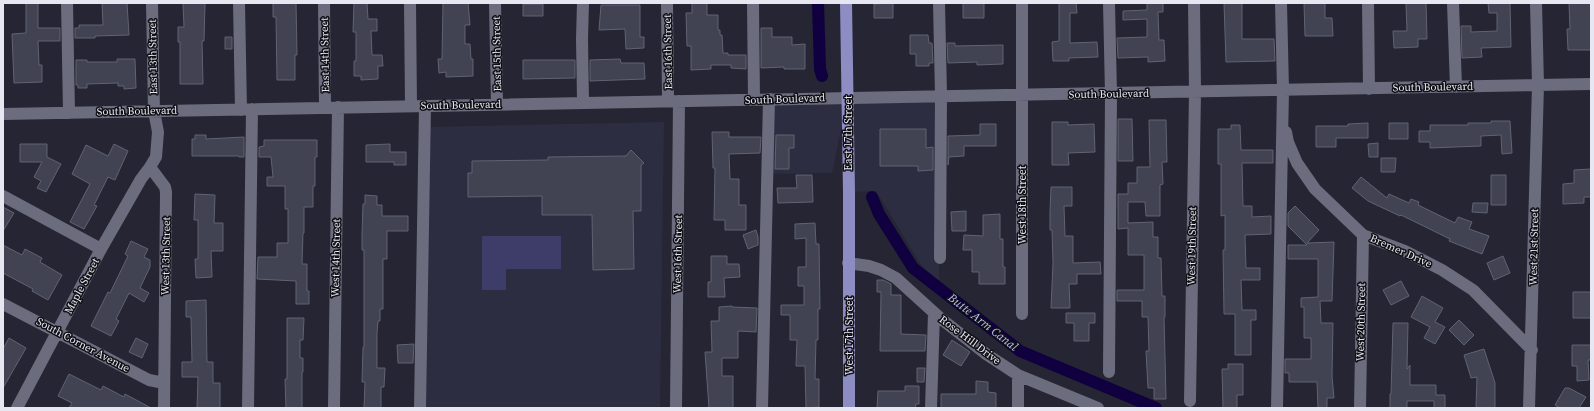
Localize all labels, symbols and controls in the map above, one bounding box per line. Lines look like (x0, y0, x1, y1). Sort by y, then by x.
street label: East 16th Street (660, 14, 676, 90)
street label: East 15th Street (489, 16, 505, 92)
street label: East 14th Street (317, 17, 333, 93)
street label: East 13th Street (145, 19, 161, 95)
street label: South Boulevard (1393, 79, 1474, 95)
street label: South Boulevard (1069, 86, 1150, 102)
street label: South Boulevard (745, 90, 826, 108)
street label: East 17th Street (841, 95, 856, 171)
street label: South Boulevard (421, 97, 502, 113)
street label: South Boulevard (97, 103, 178, 119)
street label: West 18th Street (1015, 165, 1030, 244)
street label: West 19th Street (1184, 206, 1200, 285)
street label: West 21st Street (1526, 208, 1542, 285)
street label: West 16th Street (670, 214, 686, 293)
street label: West 13th Street (158, 216, 174, 295)
street label: West 14th Street (328, 218, 344, 297)
street label: Bremer Drive (1368, 231, 1435, 271)
street label: Maple Street (61, 255, 103, 317)
street label: West 20th Street (1353, 282, 1369, 361)
water label: Butte Arm Canal (944, 289, 1022, 355)
street label: West 17th Street (842, 296, 857, 375)
street label: Rose Hill Drive (936, 312, 1004, 368)
street label: South Corner Avenue (34, 314, 133, 376)

